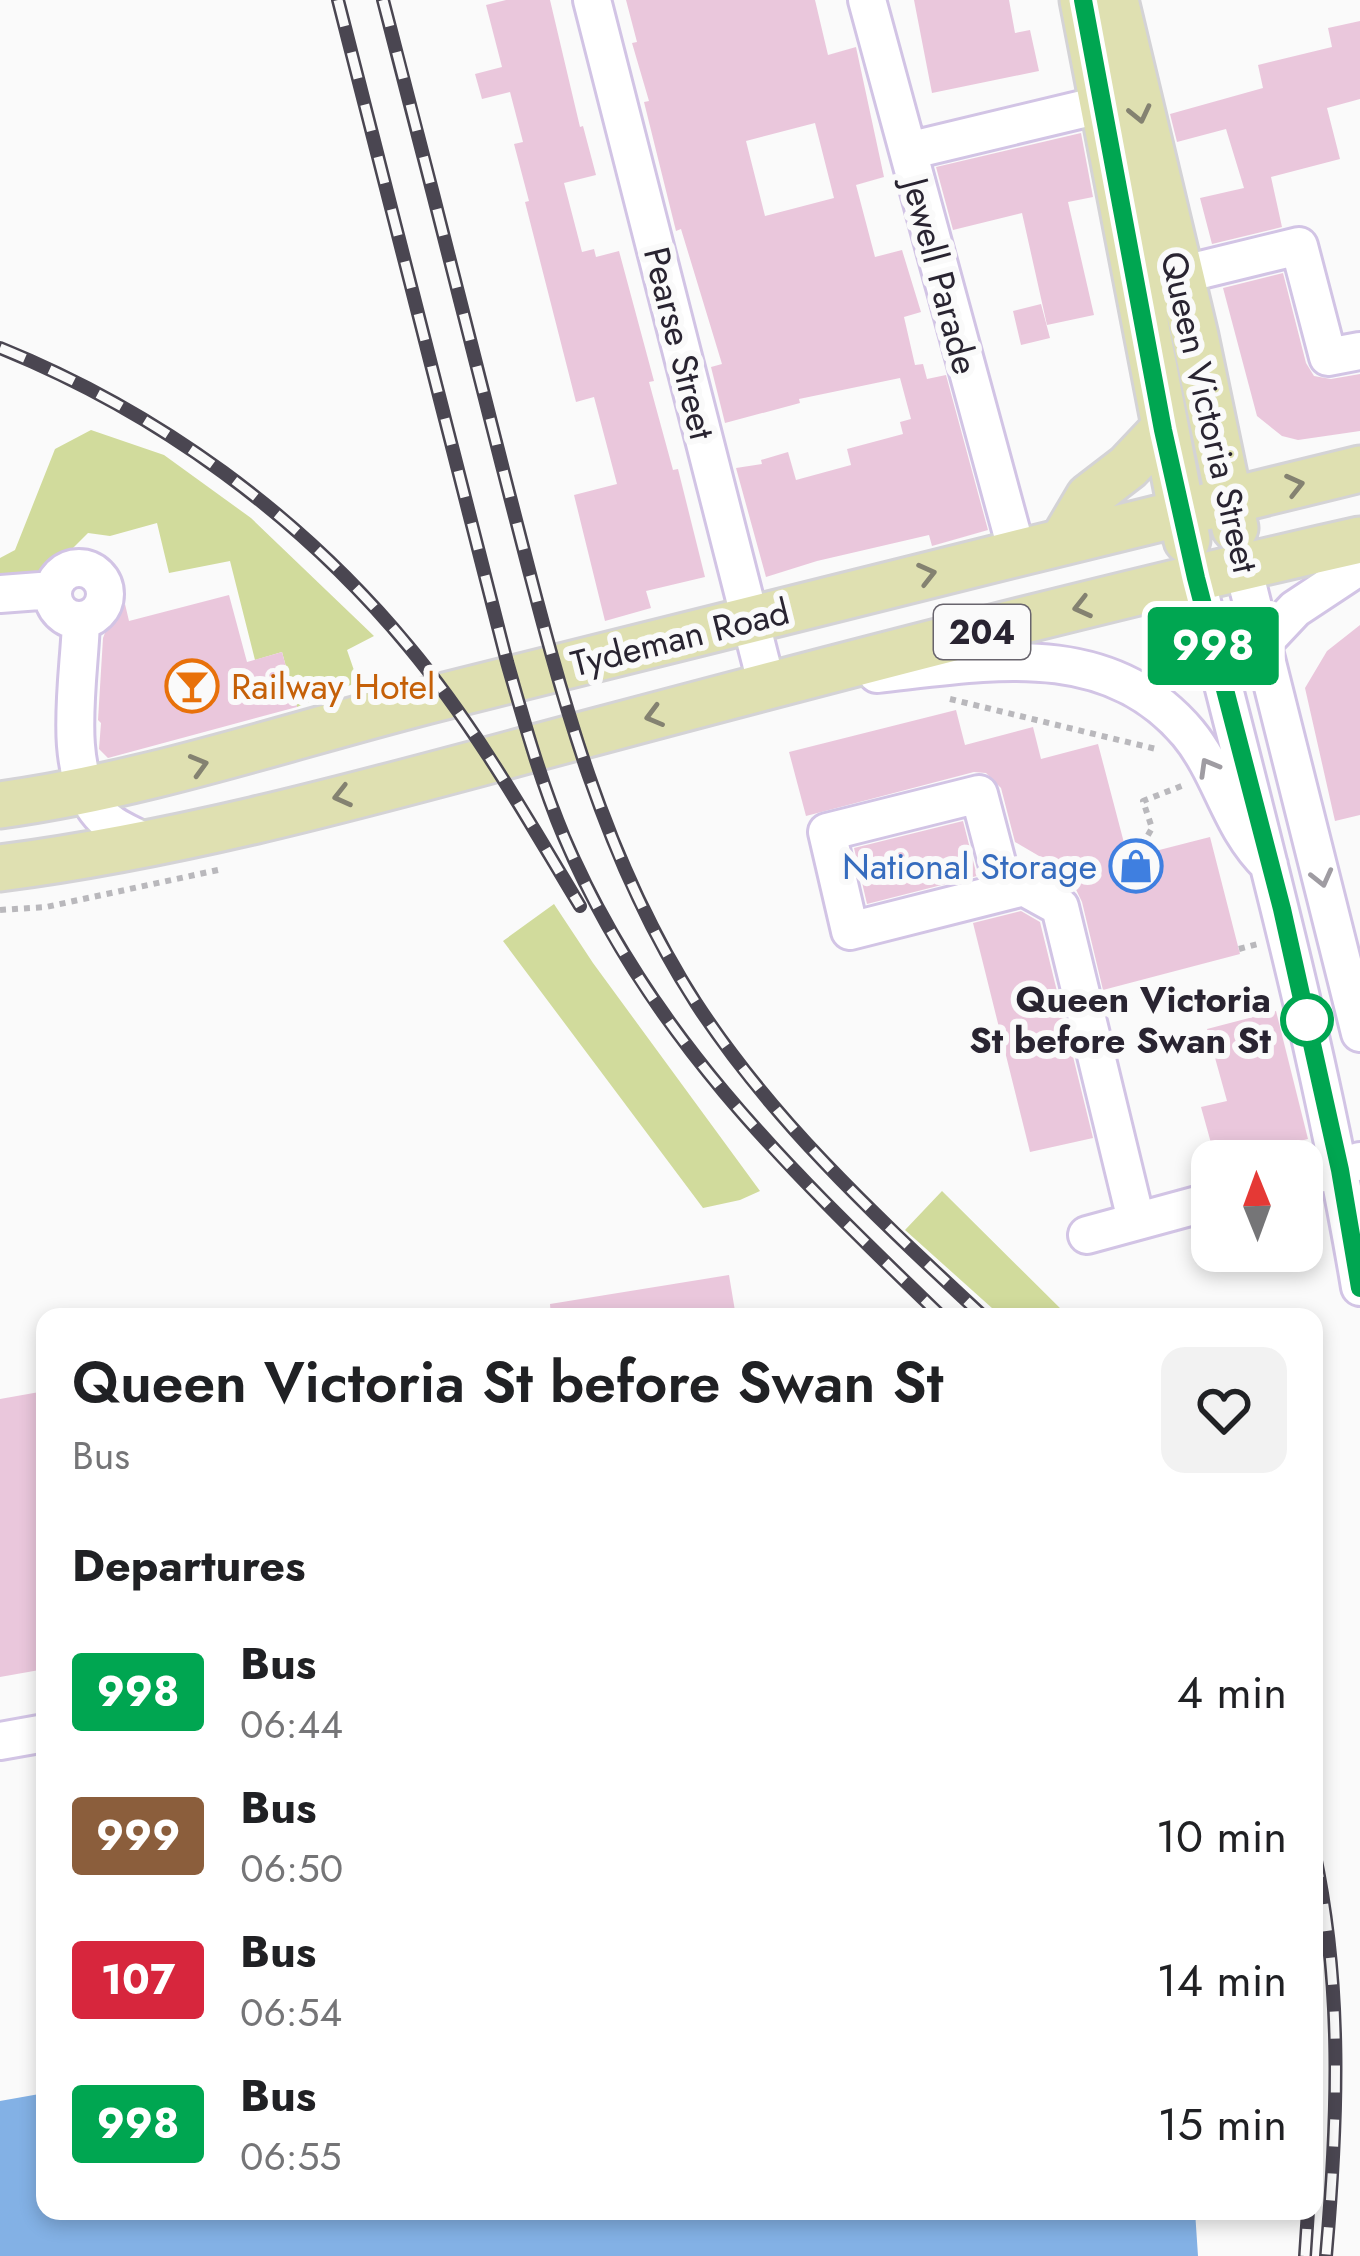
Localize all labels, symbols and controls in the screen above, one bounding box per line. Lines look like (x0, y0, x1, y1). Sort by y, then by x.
one-way arrow (1127, 104, 1152, 124)
street label: Jewell Parade (889, 168, 992, 380)
street label: Pearse Street (631, 241, 729, 445)
street label: Queen Victoria Street (1148, 246, 1272, 578)
one-way arrow (1284, 474, 1304, 499)
one-way arrow (917, 563, 937, 588)
street label: Tydeman Road (565, 585, 795, 689)
one-way arrow (1073, 592, 1093, 617)
road number: 204 (934, 605, 1030, 659)
line badge: 998 (1144, 607, 1282, 685)
text: 998 (1172, 615, 1254, 676)
bar icon: Railway Hotel (164, 658, 220, 714)
place label: Railway Hotel (231, 660, 435, 712)
one-way arrow (644, 701, 665, 726)
one-way arrow (188, 754, 209, 779)
one-way arrow (1200, 758, 1223, 780)
one-way arrow (332, 782, 352, 807)
shop icon: National Storage (1108, 838, 1164, 894)
place label: National Storage (842, 840, 1097, 892)
one-way arrow (1308, 868, 1333, 888)
place label: Queen Victoria St before Swan St (969, 973, 1272, 1066)
marker: Queen Victoria St before Swan St (1282, 995, 1332, 1045)
north arrow (1191, 1140, 1323, 1272)
map controls (1191, 1140, 1323, 1272)
text: Queen Victoria St before Swan St (72, 1341, 943, 1423)
button: heart (1161, 1347, 1287, 1473)
text: Bus (72, 1427, 130, 1484)
text: Departures (72, 1533, 306, 1598)
text: Bus (240, 1631, 316, 1696)
text: 4 min (1177, 1660, 1287, 1725)
text: 998 (97, 1661, 179, 1722)
text: 06:44 (240, 1696, 343, 1753)
text: Bus (240, 1775, 317, 1840)
text: 10 min (1156, 1804, 1287, 1869)
text: 999 (96, 1805, 180, 1866)
text: 06:50 (240, 1840, 343, 1897)
text: Bus (240, 1919, 316, 1984)
text: 14 min (1157, 1948, 1287, 2013)
text: 107 (101, 1949, 175, 2010)
text: 06:54 (240, 1984, 342, 2041)
text: Bus (240, 2063, 316, 2128)
text: 15 min (1157, 2092, 1287, 2157)
text: 998 (97, 2093, 179, 2154)
text: 06:55 (240, 2128, 342, 2185)

